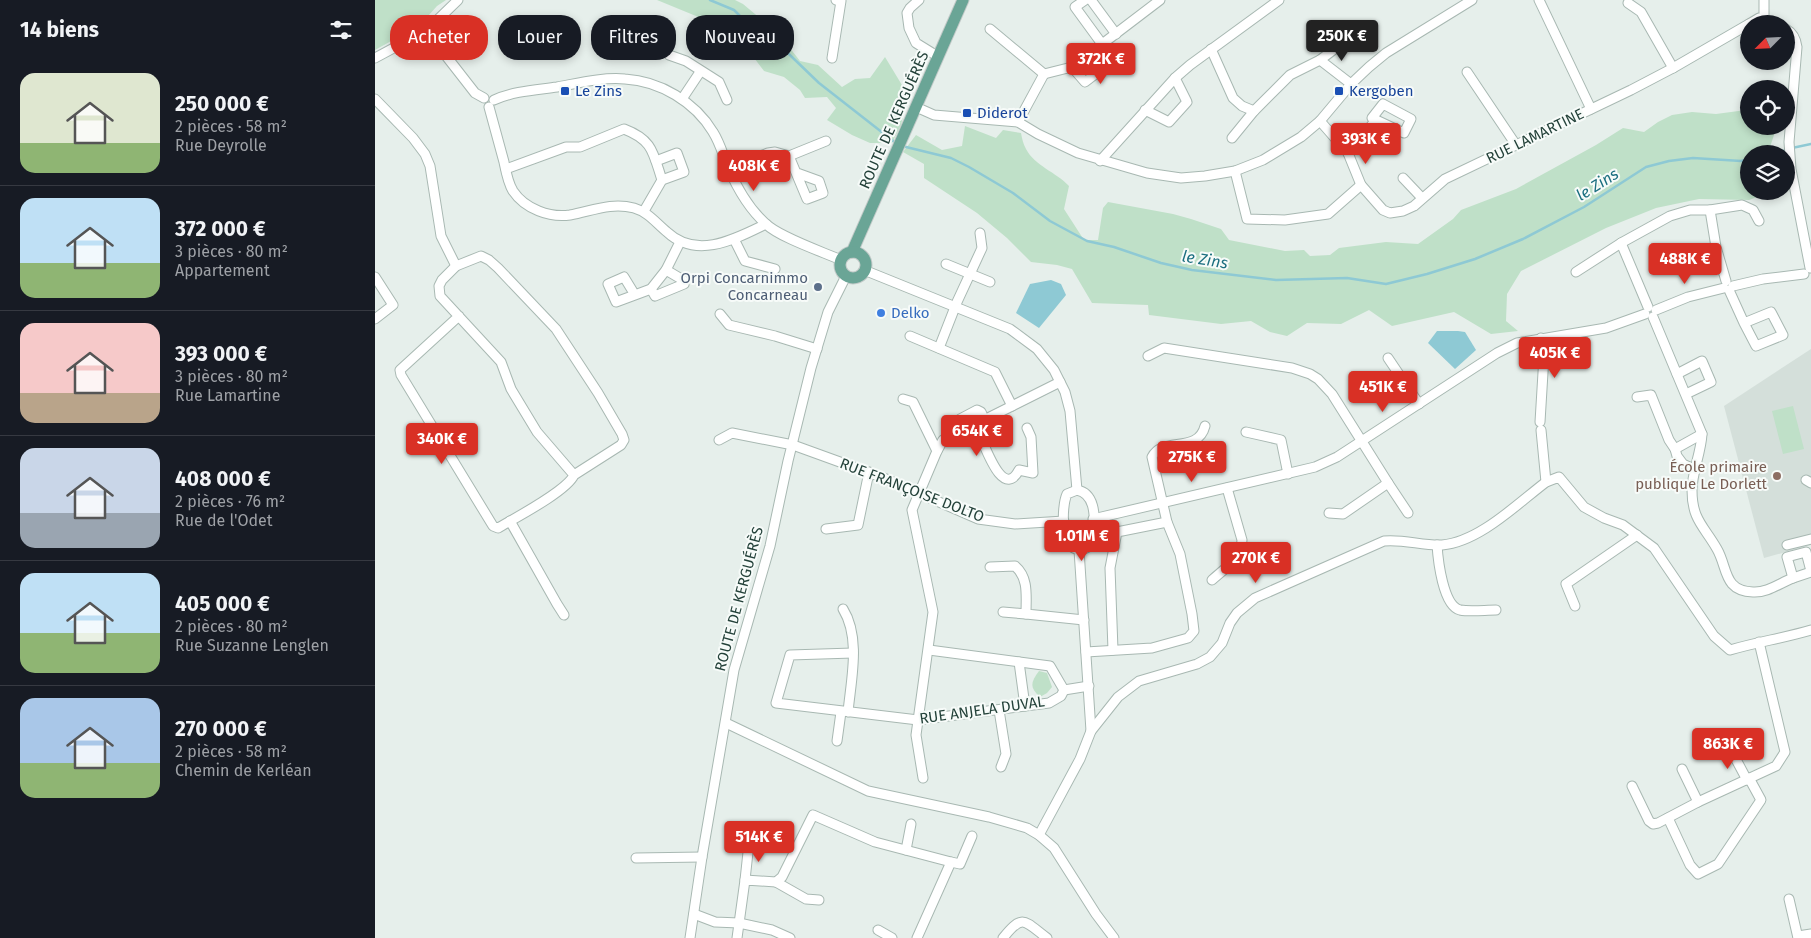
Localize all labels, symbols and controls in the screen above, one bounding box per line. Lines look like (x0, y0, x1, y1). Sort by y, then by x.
chip: Acheter (390, 15, 488, 60)
chip: Louer (498, 15, 581, 60)
chip: Filtres (591, 15, 676, 60)
chip: Nouveau (686, 15, 794, 60)
north arrow (1740, 15, 1795, 70)
map controls (1740, 15, 1795, 200)
icon: filters (327, 16, 355, 44)
text: 14 biens (20, 17, 99, 43)
pin: 250K € (1301, 20, 1383, 62)
text: 250K € (1317, 26, 1367, 45)
pin: 372K € (1060, 42, 1142, 85)
street label: ROUTE DE KERGUÉRÈS (855, 48, 933, 192)
text: 372K € (1077, 49, 1125, 68)
button: locate (1740, 80, 1795, 135)
place label: Le Zins (575, 82, 622, 100)
place label: Kergoben (1349, 82, 1414, 100)
marker: Le Zins (559, 85, 571, 97)
marker: Kergoben (1333, 85, 1345, 97)
text: 250 000 € (175, 91, 269, 117)
icon: home (60, 93, 120, 153)
place label: Diderot (977, 104, 1028, 122)
street label: RUE LAMARTINE (1483, 105, 1587, 167)
marker: Diderot (961, 107, 973, 119)
text: 2 pièces · 58 m² (175, 117, 287, 136)
pin: 393K € (1325, 122, 1407, 165)
text: 393K € (1342, 129, 1390, 148)
text: Rue Deyrolle (175, 136, 267, 155)
button: layers (1740, 145, 1795, 200)
pin: 408K € (713, 150, 795, 192)
text: 408K € (728, 156, 780, 175)
water label: le Zins (1573, 164, 1622, 205)
text: 372 000 € (175, 216, 266, 242)
icon: home (60, 218, 120, 278)
text: 3 pièces · 80 m² (175, 242, 288, 261)
pin: 488K € (1644, 242, 1726, 285)
water label: le Zins (1181, 246, 1229, 273)
text: 488K € (1659, 249, 1711, 268)
text: Appartement (175, 261, 270, 280)
place label: Orpi Concarnimmo Concarneau (681, 269, 808, 304)
marker: Orpi Concarnimmo Concarneau (812, 281, 824, 293)
place label: Delko (891, 304, 930, 322)
marker: Delko (875, 307, 887, 319)
pin: 405K € (1514, 336, 1596, 379)
text: 393 000 € (175, 341, 267, 367)
icon: home (60, 343, 120, 403)
text: 405K € (1530, 343, 1580, 362)
text: 3 pièces · 80 m² (175, 367, 288, 386)
pin: 451K € (1342, 370, 1424, 413)
text: 451K € (1359, 377, 1407, 396)
text: Rue Lamartine (175, 386, 280, 405)
pin: 654K € (936, 414, 1018, 457)
text: 654K € (952, 421, 1002, 440)
pin: 340K € (401, 422, 483, 465)
text: 340K € (417, 429, 467, 448)
pin: 275K € (1151, 440, 1233, 483)
text: 275K € (1168, 447, 1216, 466)
street label: RUE FRANÇOISE DOLTO (837, 454, 987, 526)
place label: École primaire publique Le Dorlett (1635, 458, 1768, 493)
text: 408 000 € (175, 466, 271, 492)
icon: home (60, 468, 120, 528)
marker: École primaire publique Le Dorlett (1771, 470, 1783, 482)
text: 2 pièces · 76 m² (175, 492, 285, 511)
text: Rue de l'Odet (175, 511, 273, 530)
pin: 1.01M € (1036, 520, 1128, 562)
street label: ROUTE DE KERGUÉRÈS (711, 525, 767, 673)
text: 1.01M € (1055, 526, 1109, 545)
pin: 270K € (1215, 542, 1297, 584)
text: 270K € (1232, 548, 1280, 567)
text: 405 000 € (175, 591, 270, 617)
icon: home (60, 593, 120, 653)
text: 2 pièces · 80 m² (175, 617, 288, 636)
text: Rue Suzanne Lenglen (175, 636, 329, 655)
street label: RUE ANJELA DUVAL (918, 692, 1046, 728)
text: 270 000 € (175, 716, 267, 742)
icon: home (60, 718, 120, 778)
pin: 863K € (1687, 728, 1769, 770)
text: 863K € (1703, 734, 1753, 753)
text: 2 pièces · 58 m² (175, 742, 287, 761)
text: Chemin de Kerléan (175, 761, 312, 780)
pin: 514K € (718, 820, 800, 863)
text: 514K € (735, 827, 783, 846)

